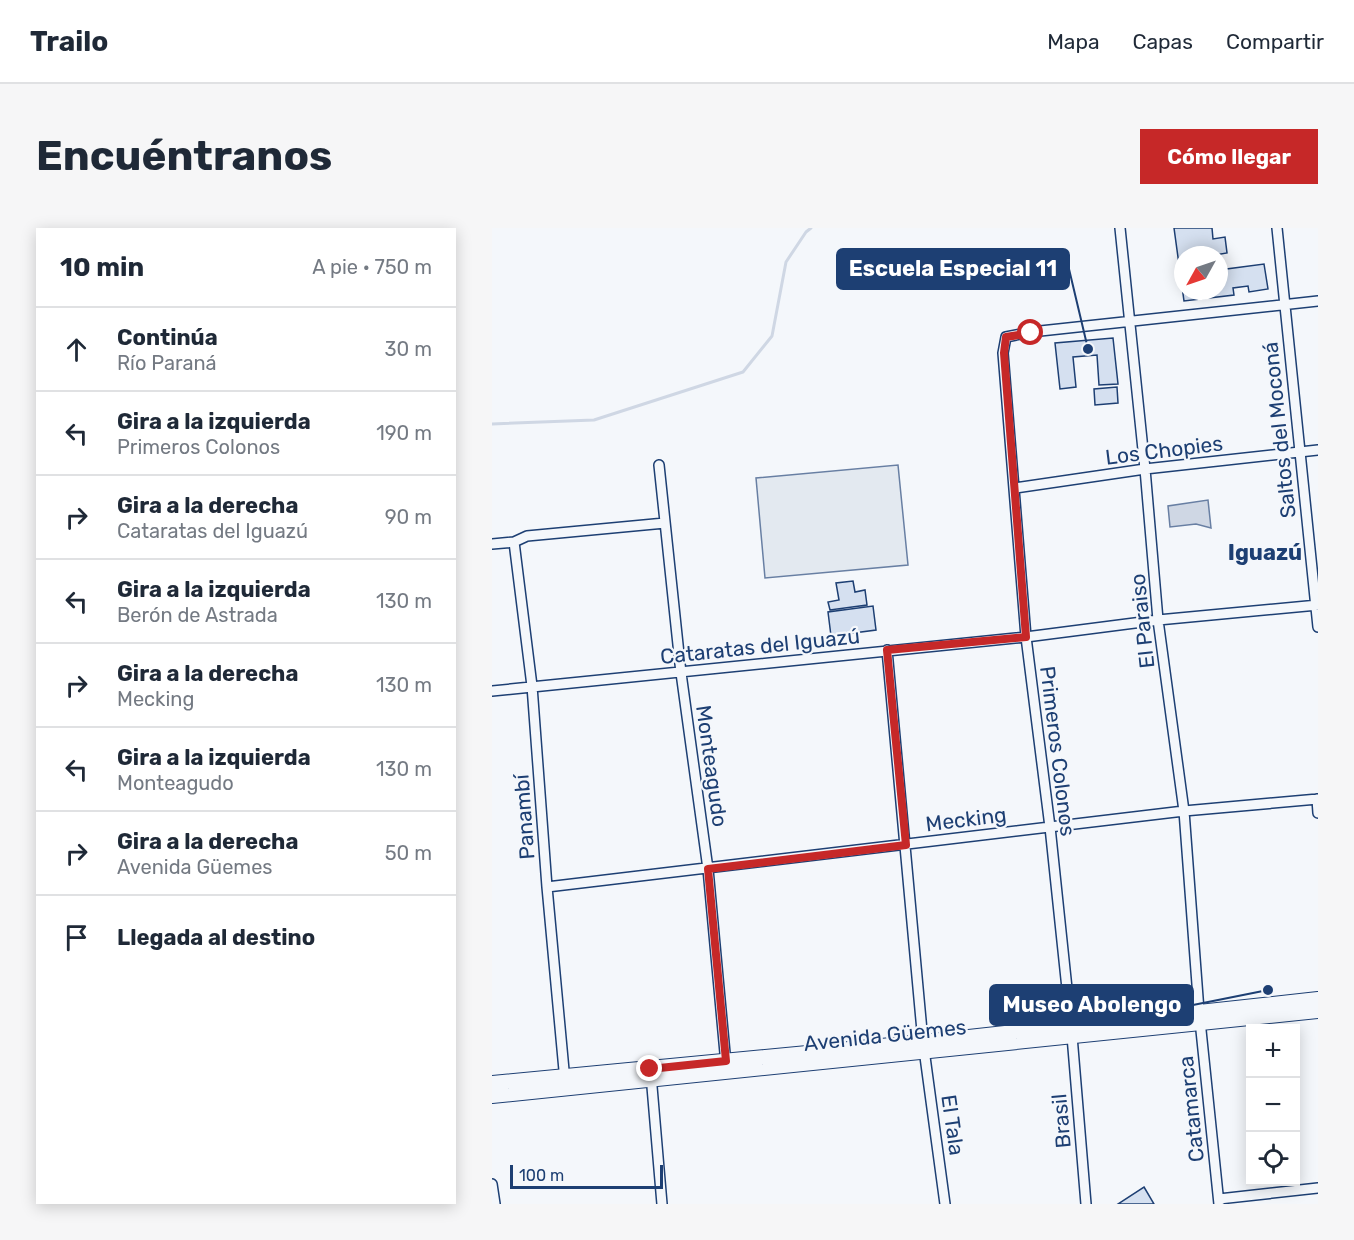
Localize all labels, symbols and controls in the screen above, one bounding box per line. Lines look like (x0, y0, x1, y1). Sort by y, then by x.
text: Trailo (30, 25, 108, 58)
text: Mapa (1047, 29, 1100, 54)
text: Capas (1133, 29, 1193, 54)
text: Compartir (1226, 29, 1324, 54)
button: Cómo llegar (1140, 129, 1318, 184)
text: Encuéntranos (36, 131, 332, 181)
north arrow (1174, 246, 1228, 300)
callout: Escuela Especial 11 (837, 249, 1069, 289)
text: 10 min (60, 252, 144, 283)
text: A pie · 750 m (312, 255, 432, 279)
text: Escuela Especial 11 (849, 255, 1057, 282)
route start (1017, 319, 1043, 345)
text: Continúa (117, 324, 218, 351)
icon: ahead (60, 333, 93, 366)
text: 30 m (385, 337, 432, 361)
street label: Saltos del Moconá (1257, 341, 1301, 519)
text: Río Paraná (117, 351, 217, 375)
text: Gira a la izquierda (117, 408, 311, 435)
icon: left (60, 417, 93, 450)
text: 190 m (376, 421, 432, 445)
street label: Los Chopies (1104, 430, 1224, 470)
text: Primeros Colonos (117, 435, 280, 459)
text: Gira a la derecha (117, 492, 298, 519)
icon: right (60, 501, 93, 534)
text: 90 m (385, 505, 432, 529)
text: Cataratas del Iguazú (117, 519, 308, 543)
district label: Iguazú (1228, 539, 1302, 566)
street label: El Paraiso (1125, 572, 1159, 670)
text: Gira a la izquierda (117, 576, 311, 603)
icon: left (60, 585, 93, 618)
text: 130 m (376, 589, 432, 613)
text: Berón de Astrada (117, 603, 278, 627)
street label: Cataratas del Iguazú (659, 623, 861, 669)
text: Gira a la derecha (117, 660, 298, 687)
street label: Primeros Colonos (1035, 664, 1081, 838)
icon: right (60, 669, 93, 702)
text: 130 m (376, 673, 432, 697)
text: Mecking (117, 687, 194, 711)
street label: Monteagudo (691, 704, 733, 828)
text: Gira a la izquierda (117, 744, 311, 771)
icon: left (60, 753, 93, 786)
text: 130 m (376, 757, 432, 781)
text: Monteagudo (117, 771, 234, 795)
street label: Panambí (508, 773, 539, 860)
street label: Mecking (924, 802, 1008, 836)
text: Gira a la derecha (117, 828, 298, 855)
icon: right (60, 837, 93, 870)
text: 50 m (385, 841, 432, 865)
text: Avenida Güemes (117, 855, 273, 879)
icon: arrive (60, 921, 93, 954)
text: Llegada al destino (117, 924, 315, 951)
callout: Museo Abolengo (990, 985, 1193, 1025)
text: Museo Abolengo (1002, 991, 1182, 1018)
street label: Avenida Güemes (802, 1014, 968, 1056)
map controls (1246, 1024, 1300, 1186)
button: + (1246, 1024, 1300, 1078)
route end (636, 1055, 662, 1081)
street label: Catamarca (1173, 1055, 1209, 1163)
button: − (1246, 1078, 1300, 1132)
street label: El Tala (936, 1093, 970, 1157)
street label: Brasil (1046, 1093, 1076, 1149)
button: locate (1246, 1132, 1300, 1186)
scale bar (510, 1162, 663, 1190)
text: 100 m (519, 1166, 564, 1185)

